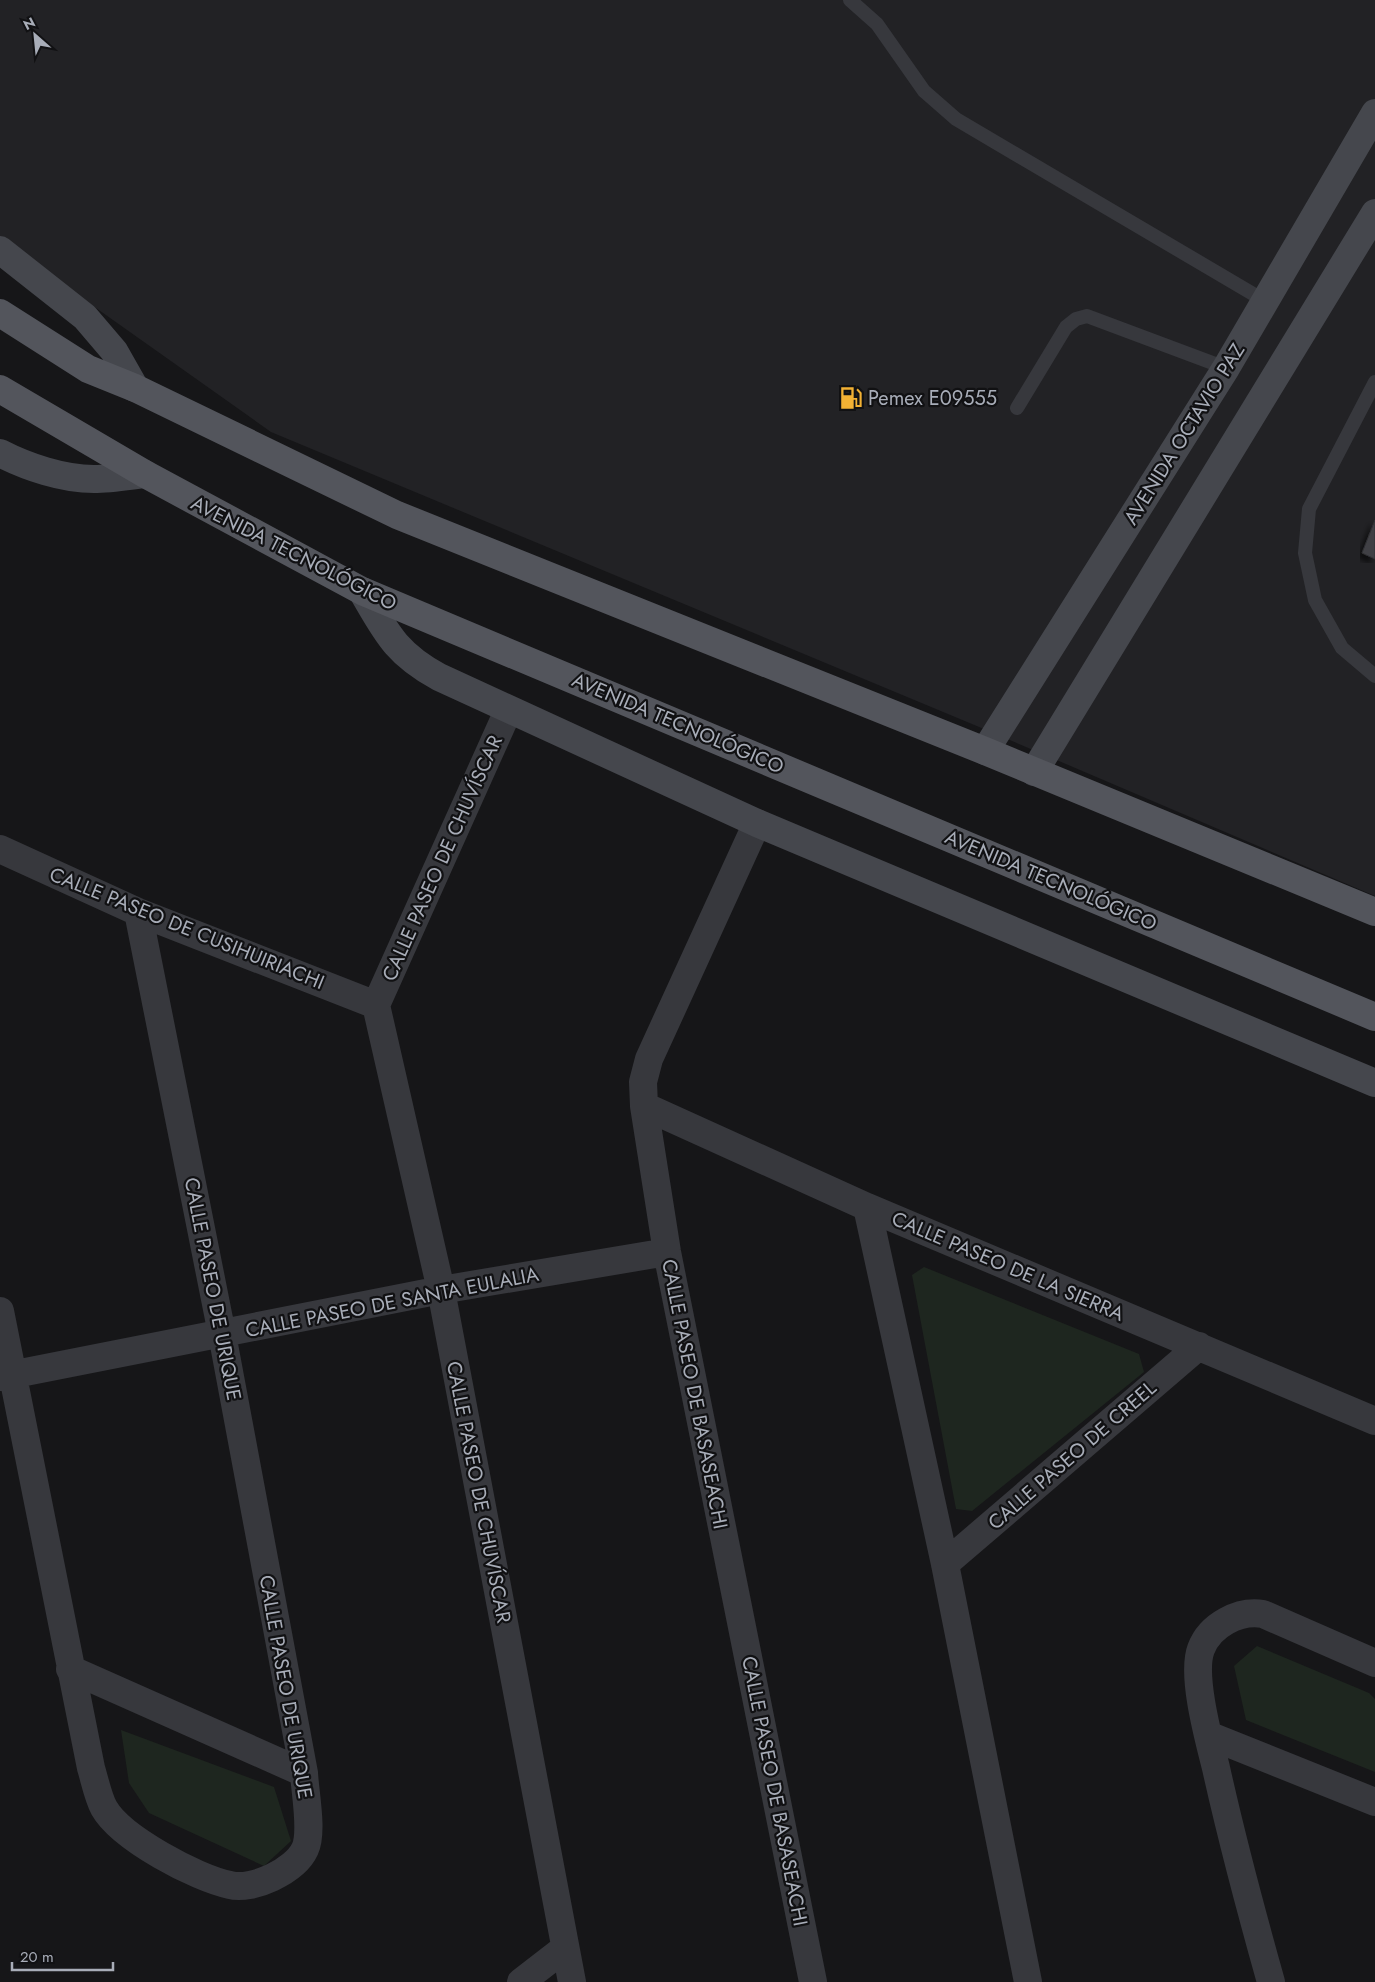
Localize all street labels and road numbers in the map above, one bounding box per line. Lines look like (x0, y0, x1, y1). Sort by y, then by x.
street label: AVENIDA OCTAVIO PAZ (1117, 338, 1252, 531)
street label: AVENIDA TECNOLÓGICO (186, 489, 402, 618)
street label: AVENIDA TECNOLÓGICO (567, 666, 788, 781)
street label: CALLE PASEO DE CHUVÍSCAR (375, 731, 510, 986)
street label: AVENIDA TECNOLÓGICO (940, 823, 1161, 938)
street label: CALLE PASEO DE CUSIHUIRIACHI (45, 860, 329, 997)
street label: CALLE PASEO DE URIQUE (177, 1175, 248, 1403)
street label: CALLE PASEO DE LA SIERRA (887, 1204, 1129, 1329)
street label: CALLE PASEO DE BASASEACHI (654, 1257, 735, 1532)
street label: CALLE PASEO DE SANTA EULALIA (243, 1260, 542, 1345)
street label: CALLE PASEO DE CHUVÍSCAR (439, 1359, 518, 1625)
street label: CALLE PASEO DE CREEL (982, 1374, 1163, 1537)
street label: CALLE PASEO DE URIQUE (252, 1573, 319, 1801)
street label: CALLE PASEO DE BASASEACHI (734, 1654, 815, 1929)

